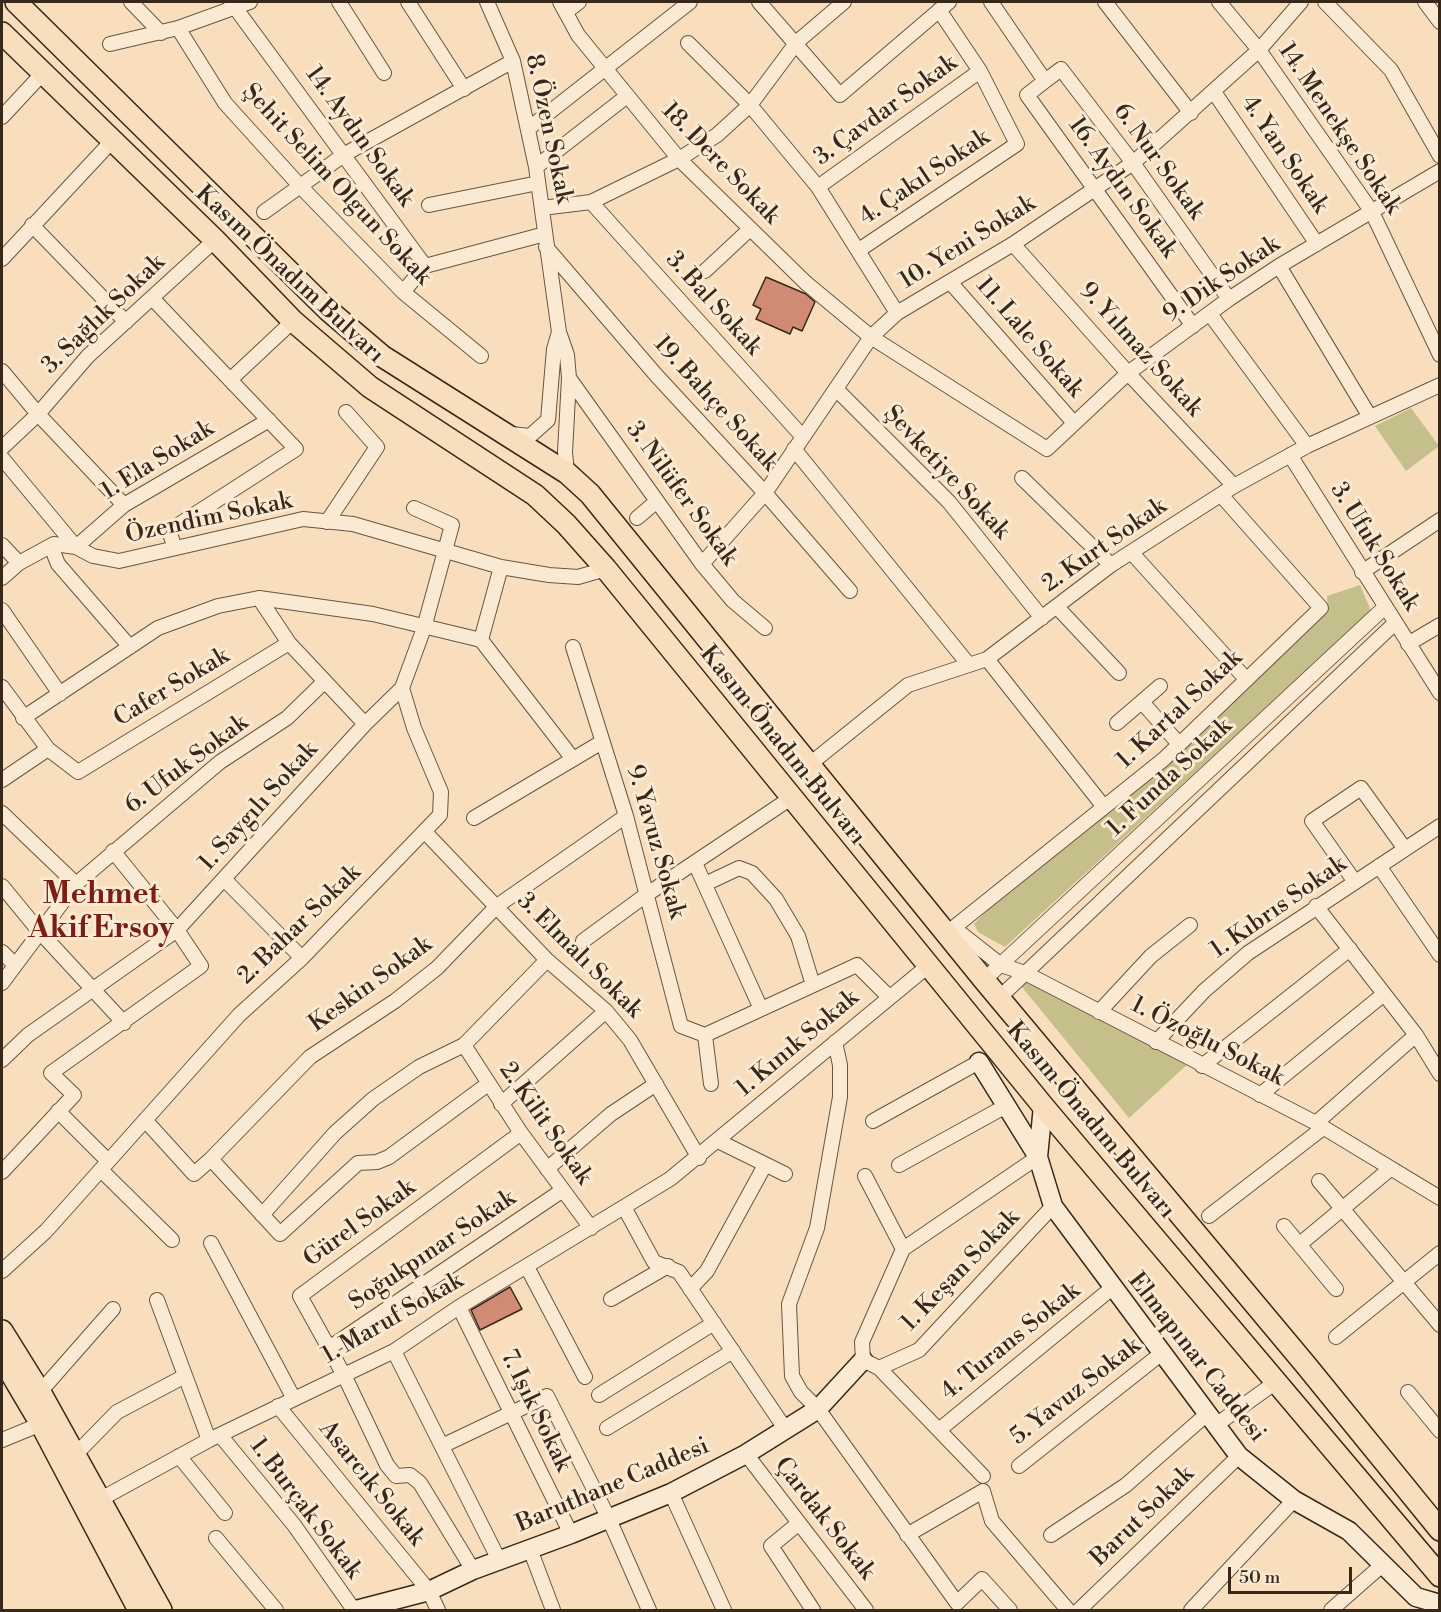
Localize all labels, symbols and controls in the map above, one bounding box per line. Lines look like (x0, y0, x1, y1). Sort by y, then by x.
street label: 14. Menekşe Sokak (1271, 38, 1407, 220)
street label: 3. Çavdar Sokak (809, 49, 963, 173)
street label: 8. Özen Sokak (518, 52, 578, 206)
street label: 14. Aydın Sokak (298, 61, 420, 213)
street label: Şehit Selim Olgun Sokak (235, 78, 437, 292)
street label: 4. Yan Sokak (1234, 91, 1334, 219)
street label: 18. Dere Sokak (655, 97, 785, 231)
street label: 6. Nur Sokak (1106, 98, 1210, 226)
street label: 16. Aydın Sokak (1061, 112, 1183, 264)
street label: 4. Çakıl Sokak (854, 124, 996, 232)
street label: Kasım Önadım Bulvarı (189, 180, 389, 370)
street label: 10. Yeni Sokak (895, 190, 1041, 296)
street label: 9. Dik Sokak (1158, 231, 1286, 329)
street label: 3. Bal Sokak (659, 246, 767, 362)
street label: 3. Sağlık Sokak (37, 249, 171, 381)
street label: 11. Lale Sokak (969, 272, 1089, 404)
street label: 9. Yılmaz Sokak (1072, 277, 1208, 423)
street label: 19. Bahçe Sokak (647, 330, 783, 478)
street label: Şevketiye Sokak (877, 400, 1015, 546)
street label: 1. Ela Sokak (96, 415, 220, 507)
street label: 3. Nilüfer Sokak (619, 416, 743, 572)
street label: 3. Ufuk Sokak (1323, 478, 1425, 616)
street label: Özendim Sokak (123, 487, 295, 551)
street label: 2. Kurt Sokak (1037, 493, 1173, 599)
street label: Kasım Önadım Bulvarı (693, 641, 871, 851)
street label: Cafer Sokak (109, 642, 235, 734)
street label: 1. Kartal Sokak (1111, 645, 1249, 775)
street label: 6. Ufuk Sokak (120, 709, 254, 821)
street label: 1. Funda Sokak (1101, 713, 1239, 843)
street label: 1. Saygılı Sokak (194, 737, 324, 877)
street label: 9. Yavuz Sokak (619, 762, 691, 922)
street label: 1. Kıbrıs Sokak (1206, 851, 1352, 965)
street label: 2. Bahar Sokak (232, 859, 368, 991)
district label: Mehmet Akif Ersoy (28, 878, 174, 948)
street label: 3. Elmalı Sokak (510, 887, 648, 1025)
street label: Keskin Sokak (304, 931, 438, 1039)
street label: 1. Kınık Sokak (731, 984, 865, 1104)
street label: 1. Özoğlu Sokak (1126, 991, 1288, 1093)
street label: Kasım Önadım Bulvarı (999, 1017, 1181, 1225)
street label: 2. Kilit Sokak (492, 1057, 598, 1191)
street label: Gürel Sokak (299, 1174, 421, 1274)
street label: Soğukpınar Sokak (344, 1185, 522, 1317)
street label: 1. Keşan Sokak (896, 1204, 1026, 1338)
street label: 1. Maruf Sokak (317, 1267, 469, 1371)
street label: Elmapınar Caddesi (1121, 1268, 1271, 1448)
street label: 4. Turans Sokak (936, 1277, 1086, 1407)
street label: 5. Yavuz Sokak (1005, 1332, 1147, 1452)
street label: 7. Işık Sokak (493, 1345, 577, 1477)
street label: Asarcık Sokak (312, 1416, 430, 1552)
street label: Baruthane Caddesi (512, 1432, 714, 1540)
street label: 1. Burçak Sokak (243, 1433, 367, 1585)
street label: Çardak Sokak (767, 1452, 881, 1586)
street label: Barut Sokak (1085, 1461, 1201, 1573)
scale bar (1231, 1555, 1356, 1593)
text: 50 m (1239, 1566, 1280, 1589)

